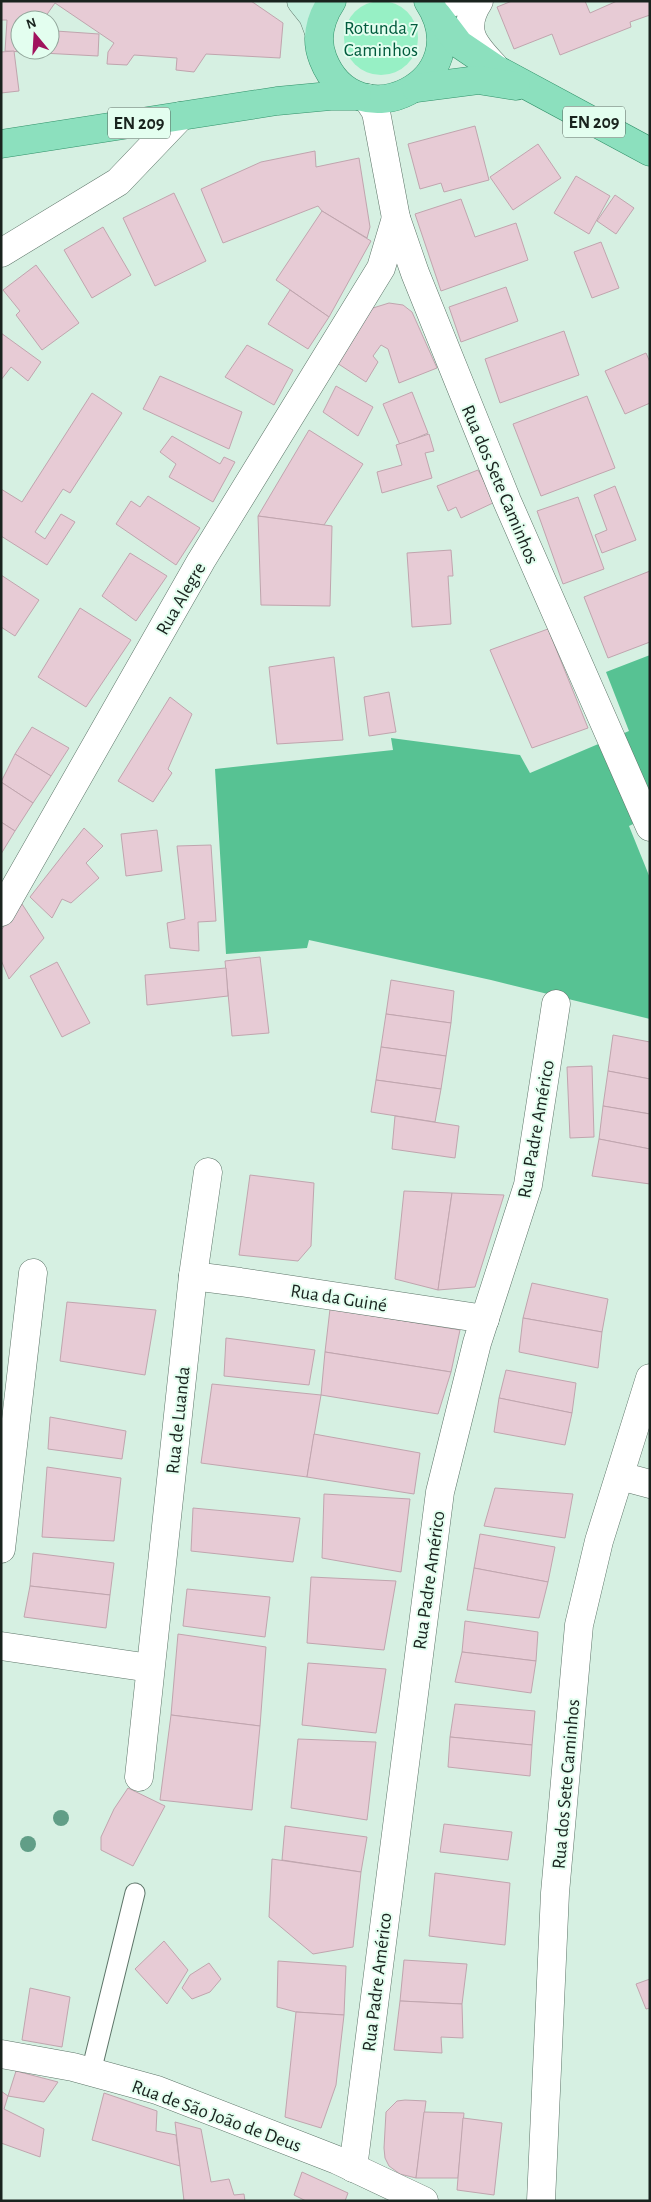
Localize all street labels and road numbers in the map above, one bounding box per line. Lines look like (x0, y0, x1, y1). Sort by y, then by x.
road number: EN 209 (563, 106, 625, 138)
road number: EN 209 (108, 108, 170, 138)
street label: Rua dos Sete Caminhos (458, 402, 542, 567)
street label: Rua Alegre (153, 559, 210, 638)
street label: Rua Padre Américo (515, 1059, 558, 1200)
street label: Rua da Guiné (289, 1281, 388, 1315)
street label: Rua de Luanda (163, 1365, 194, 1475)
street label: Rua Padre Américo (410, 1510, 449, 1651)
street label: Rua dos Sete Caminhos (550, 1698, 583, 1870)
street label: Rua Padre Américo (360, 1912, 395, 2053)
street label: Rua de São João de Deus (129, 2077, 304, 2156)

